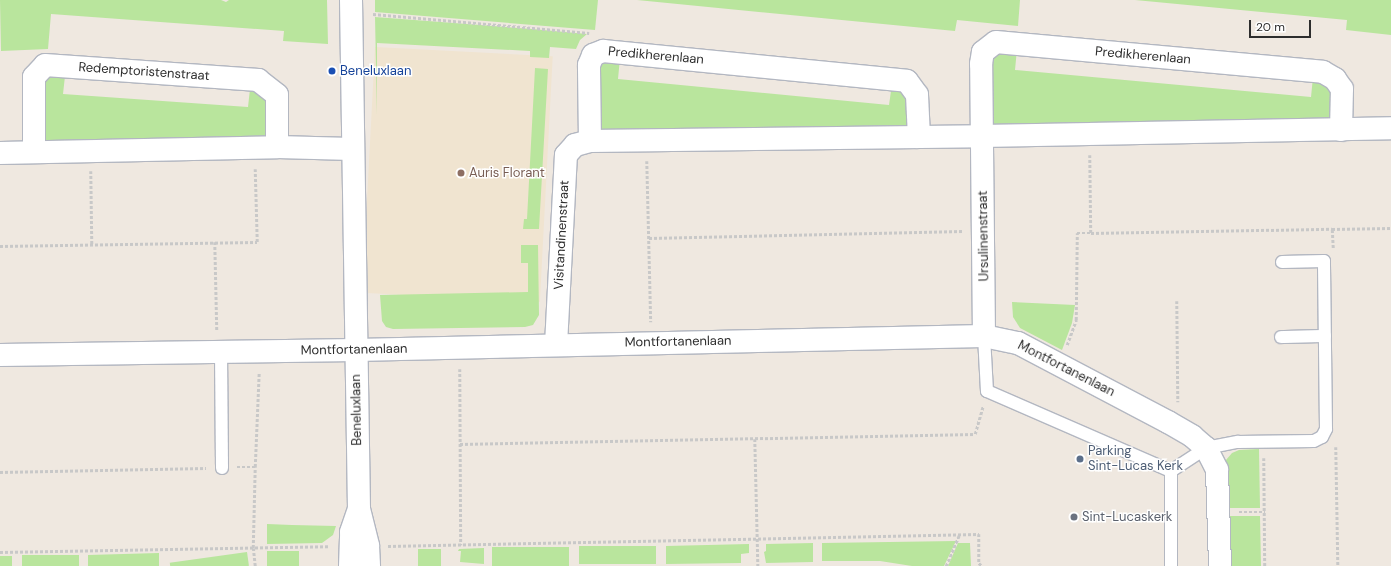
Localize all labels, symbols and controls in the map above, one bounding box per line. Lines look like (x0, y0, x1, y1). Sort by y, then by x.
scale bar (1251, 12, 1313, 38)
text: 20 m (1256, 19, 1285, 35)
street label: Predikherenlaan (607, 44, 705, 68)
street label: Predikherenlaan (1094, 44, 1192, 68)
street label: Redemptoristenstraat (78, 60, 210, 84)
place label: Beneluxlaan (340, 63, 411, 79)
marker: Beneluxlaan (327, 66, 337, 76)
place label: Auris Florant (469, 165, 545, 181)
marker: Auris Florant (456, 168, 466, 178)
street label: Visitandinenstraat (551, 180, 573, 290)
street label: Ursulinenstraat (975, 190, 993, 282)
street label: Montfortanenlaan (624, 333, 732, 351)
street label: Montfortanenlaan (1015, 338, 1117, 400)
street label: Montfortanenlaan (300, 341, 408, 359)
street label: Beneluxlaan (349, 374, 365, 446)
place label: Parking Sint-Lucas Kerk (1088, 444, 1183, 475)
marker: Parking Sint-Lucas Kerk (1075, 454, 1085, 464)
place label: Sint-Lucaskerk (1082, 509, 1172, 525)
marker: Sint-Lucaskerk (1069, 512, 1079, 522)

